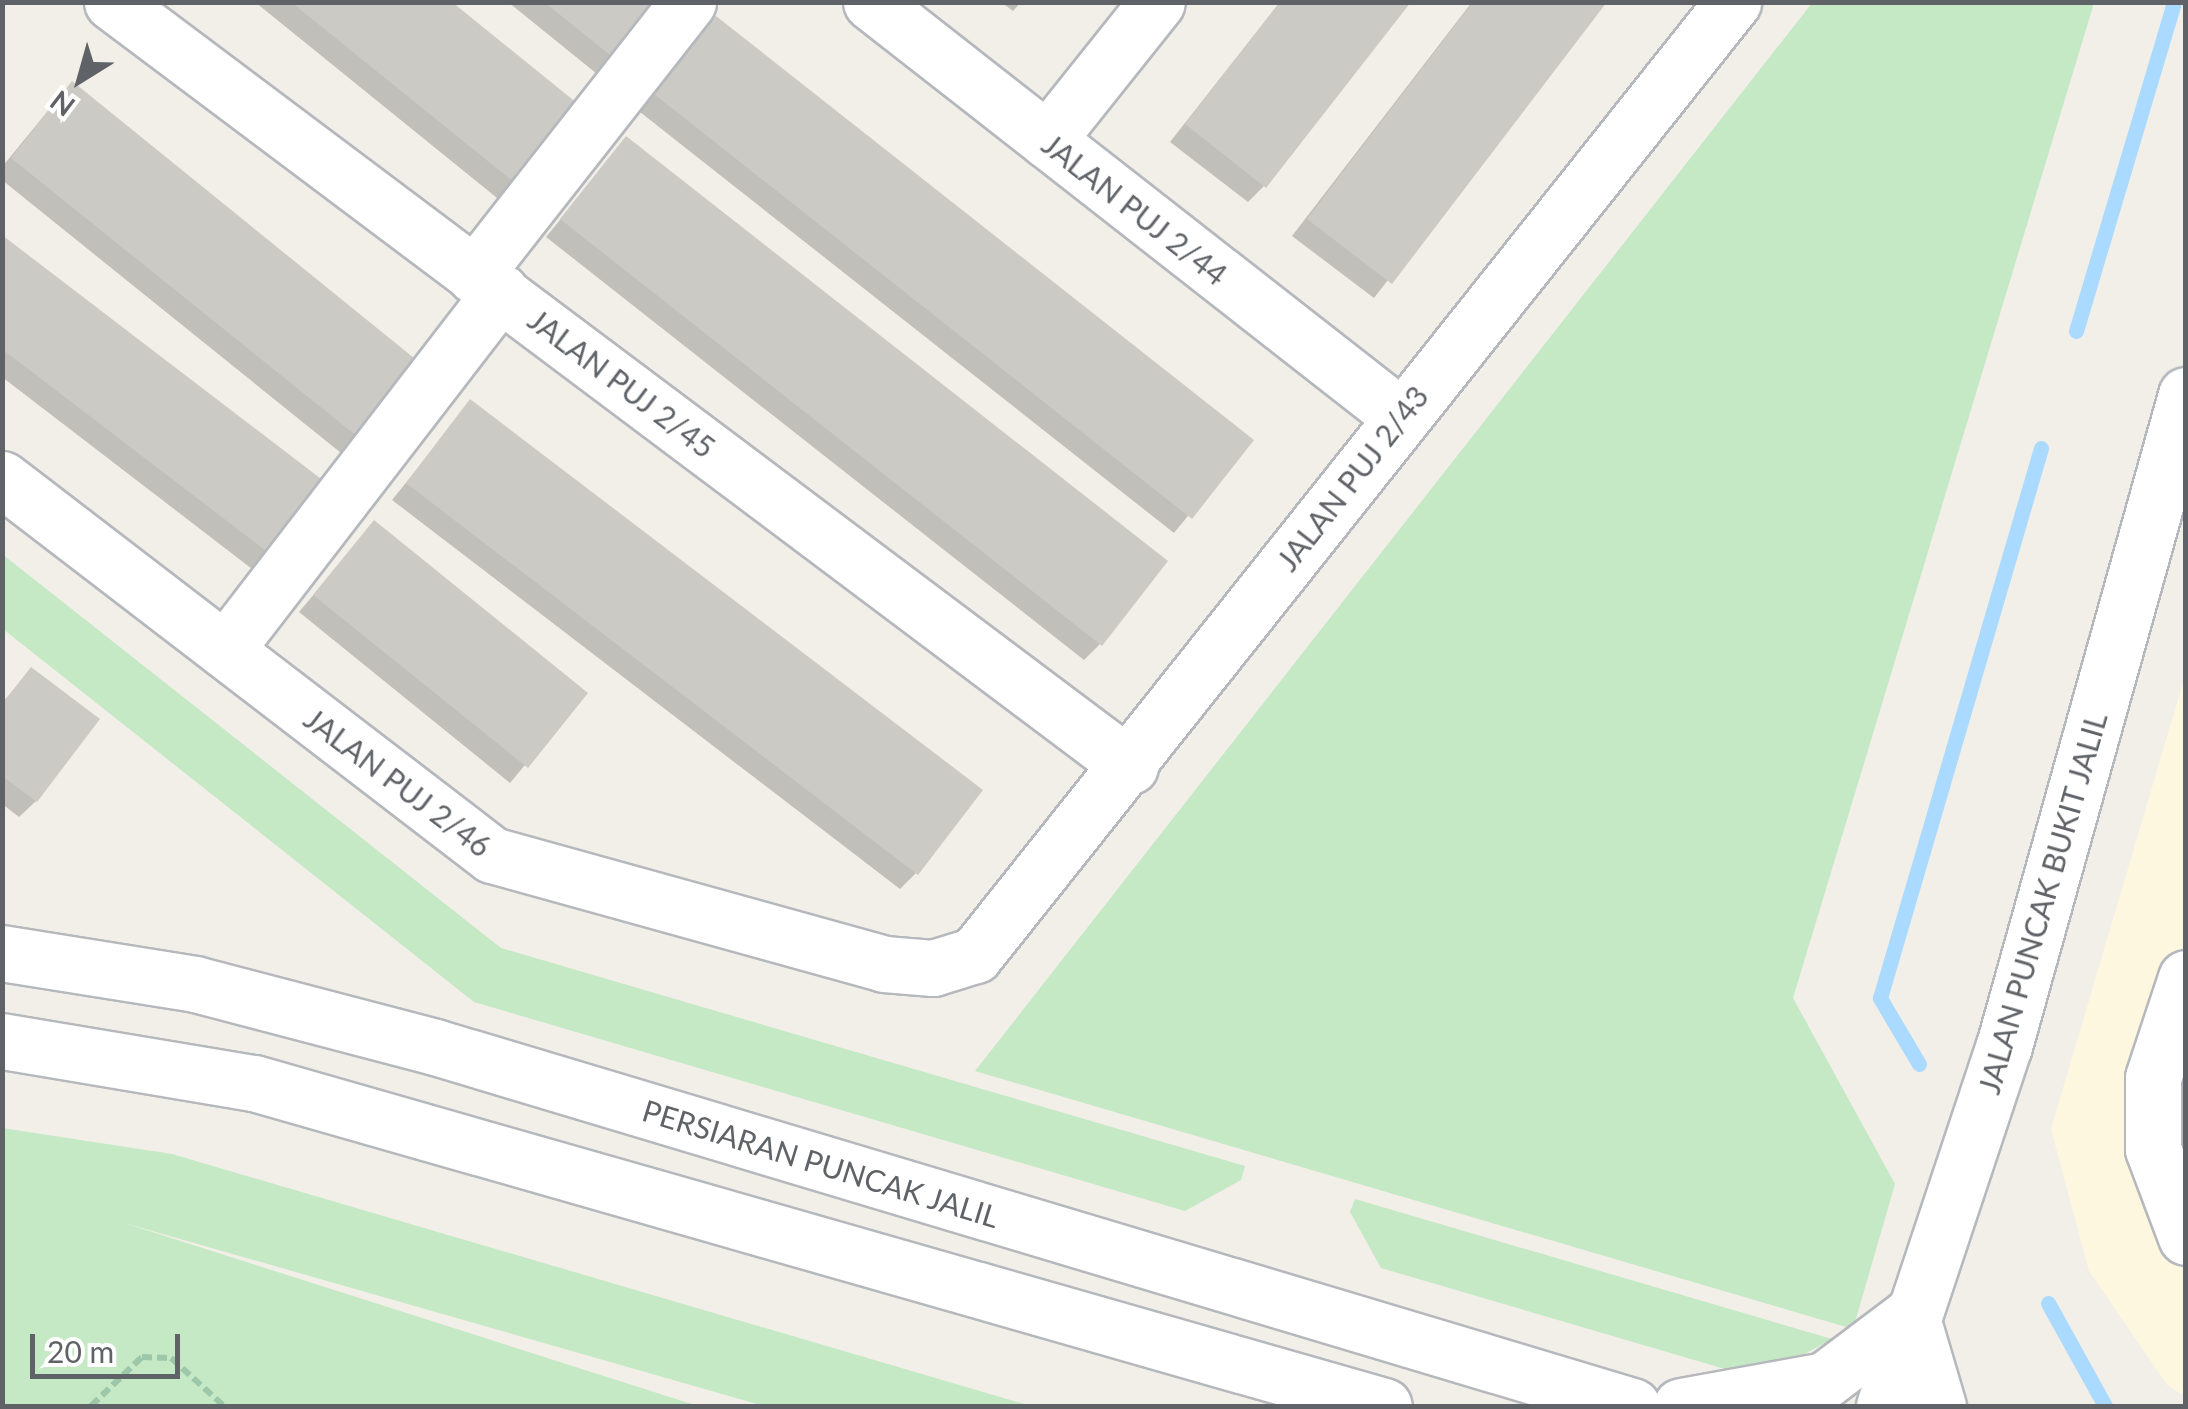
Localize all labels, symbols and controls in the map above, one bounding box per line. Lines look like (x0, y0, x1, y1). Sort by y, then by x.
north arrow (30, 30, 130, 130)
text: N (43, 84, 81, 124)
street label: JALAN PUJ 2/44 (1036, 126, 1234, 292)
street label: JALAN PUJ 2/45 (522, 301, 722, 465)
street label: JALAN PUJ 2/43 (1269, 379, 1435, 577)
street label: JALAN PUJ 2/46 (298, 700, 498, 864)
street label: JALAN PUNCAK BUKIT JALIL (1970, 707, 2114, 1099)
street label: PERSIARAN PUNCAK JALIL (638, 1091, 1004, 1235)
scale bar (35, 1314, 185, 1376)
text: 20 m (47, 1333, 114, 1369)

